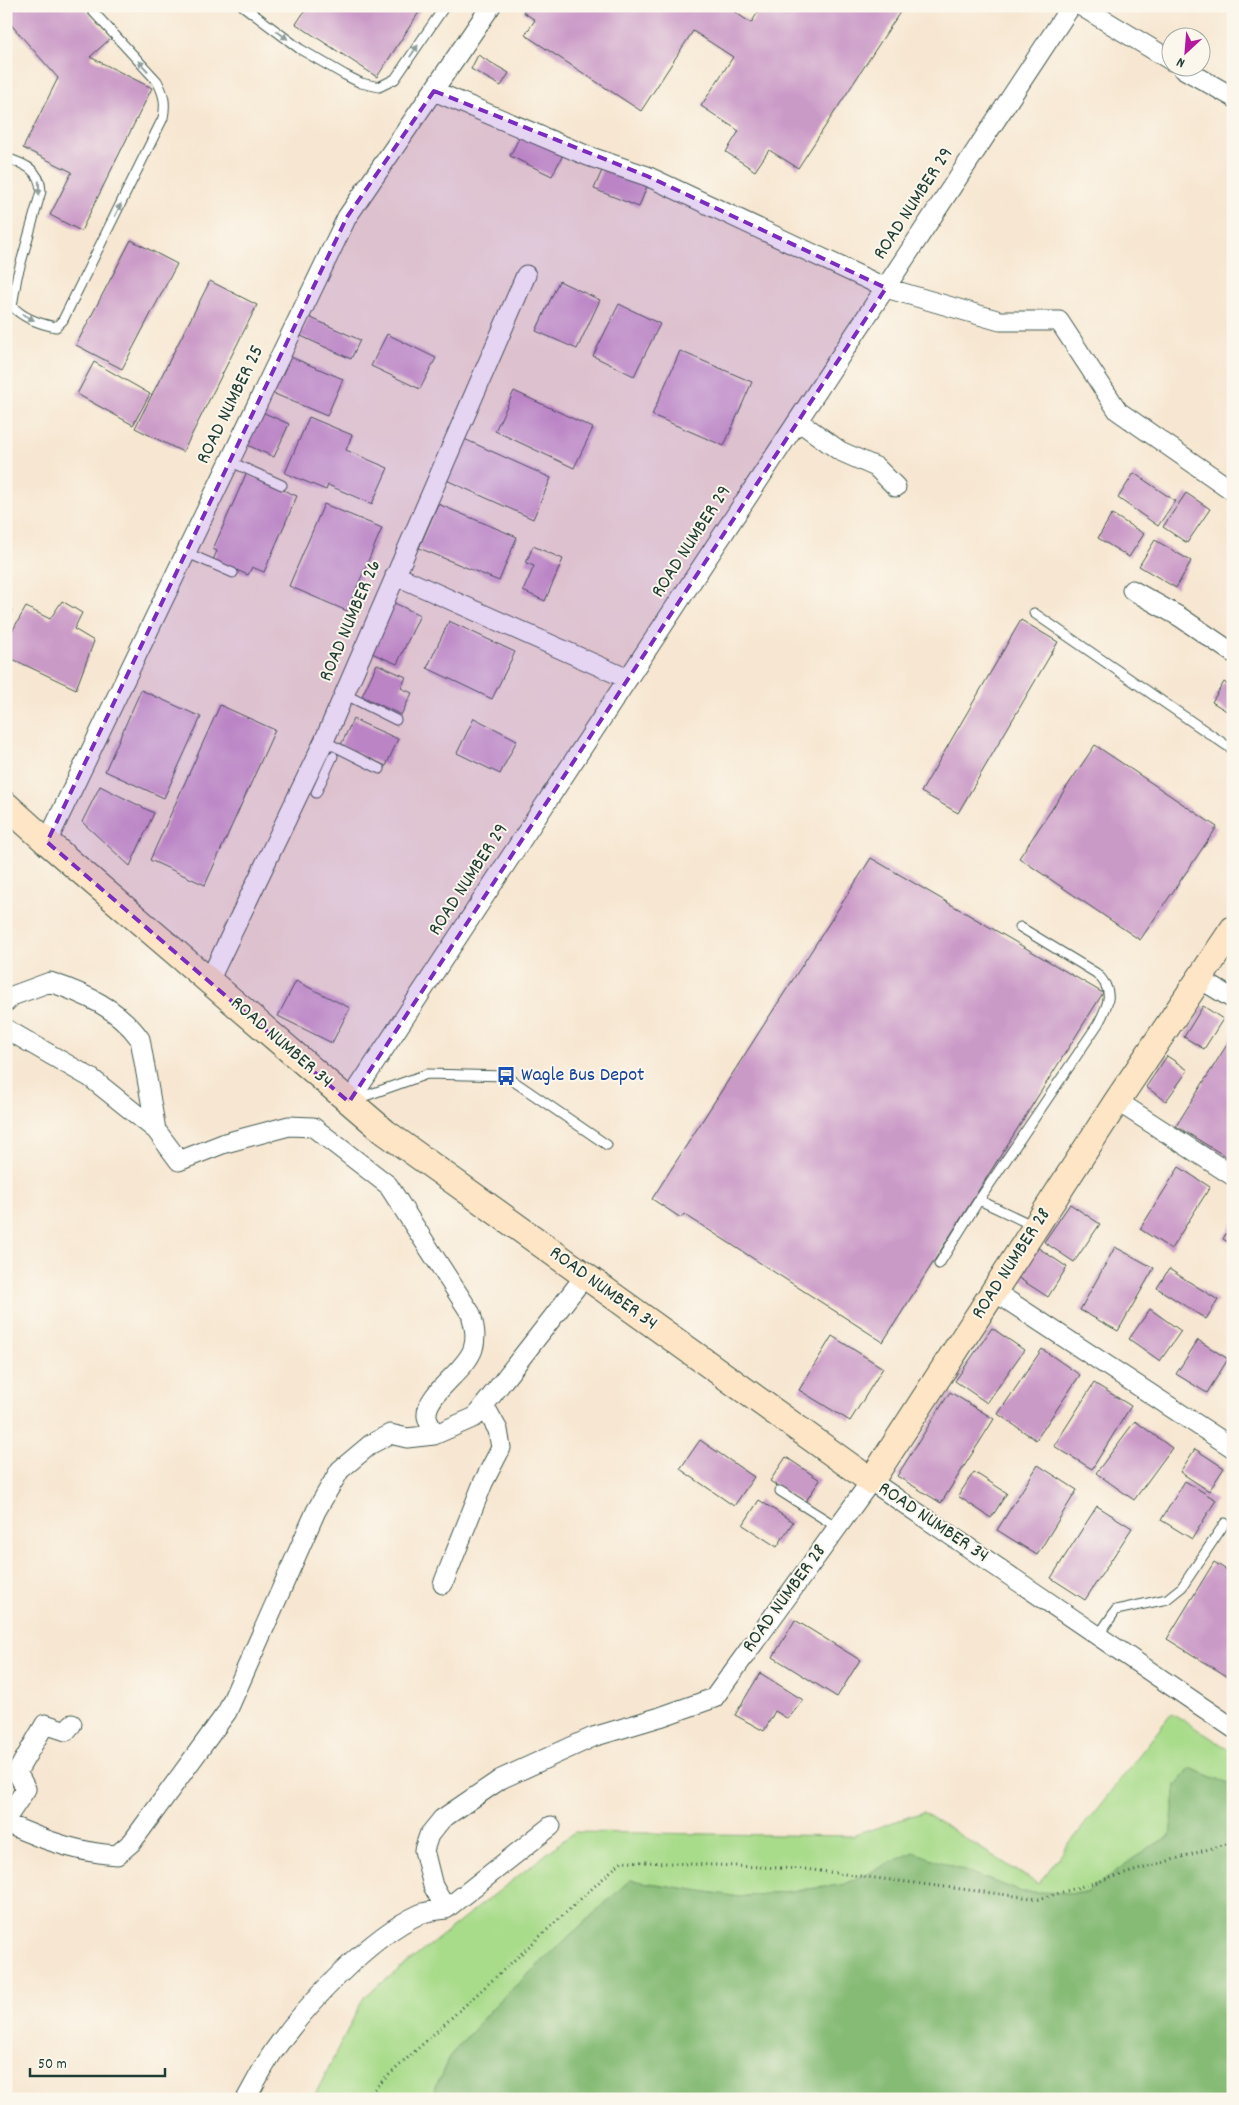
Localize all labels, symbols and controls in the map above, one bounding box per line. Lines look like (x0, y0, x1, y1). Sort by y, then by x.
north arrow (1162, 28, 1212, 78)
one-way arrow (275, 30, 289, 40)
one-way arrow (409, 44, 419, 58)
text: N (1174, 51, 1189, 72)
one-way arrow (137, 60, 149, 72)
street label: ROAD NUMBER 29 (867, 142, 961, 266)
one-way arrow (36, 180, 44, 196)
one-way arrow (114, 203, 122, 217)
one-way arrow (21, 313, 35, 321)
street label: ROAD NUMBER 25 (190, 341, 272, 469)
street label: ROAD NUMBER 29 (645, 480, 739, 604)
street label: ROAD NUMBER 26 (313, 556, 389, 686)
street label: ROAD NUMBER 29 (422, 818, 516, 942)
street label: ROAD NUMBER 34 (223, 990, 339, 1096)
place label: Wagle Bus Depot (521, 1062, 644, 1090)
bus stop icon: Wagle Bus Depot (495, 1065, 517, 1087)
street label: ROAD NUMBER 28 (965, 1203, 1059, 1325)
street label: ROAD NUMBER 34 (543, 1240, 663, 1338)
street label: ROAD NUMBER 34 (872, 1476, 994, 1570)
street label: ROAD NUMBER 28 (736, 1539, 834, 1659)
scale bar (30, 2045, 165, 2077)
text: 50 m (38, 2054, 67, 2076)

